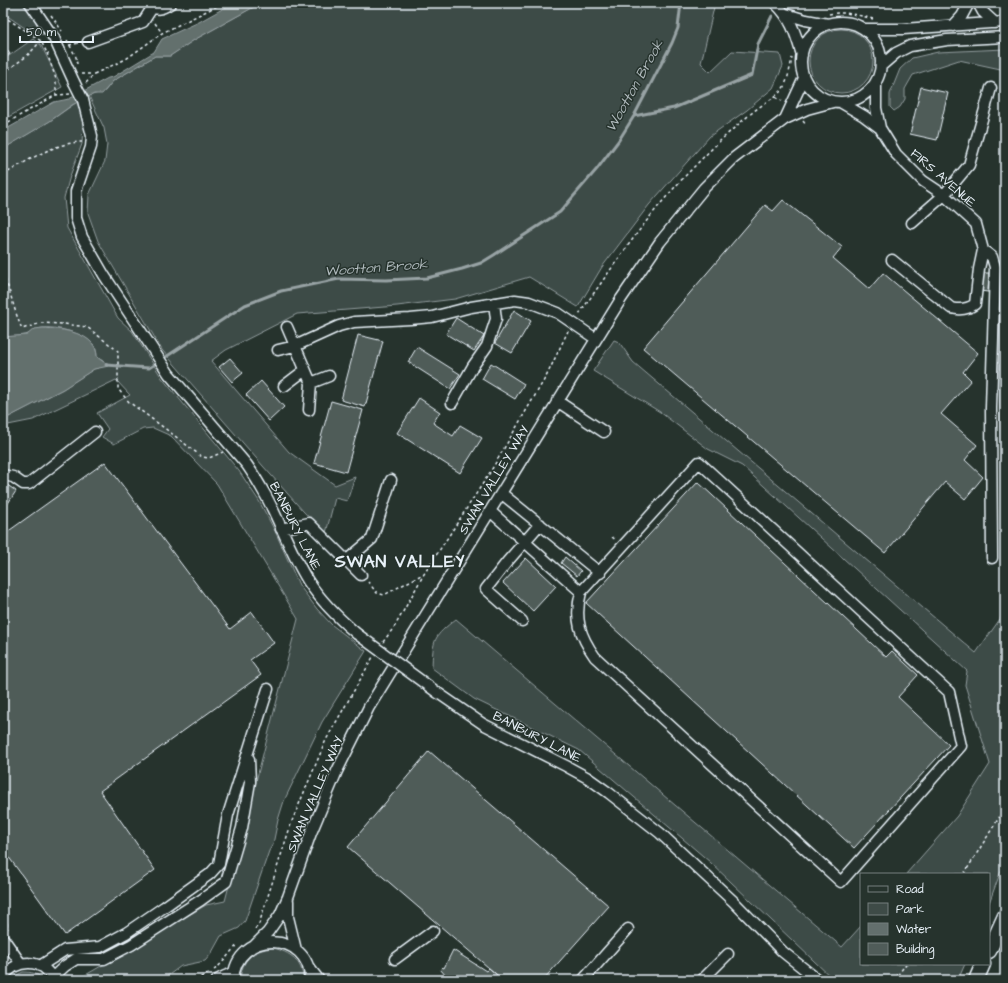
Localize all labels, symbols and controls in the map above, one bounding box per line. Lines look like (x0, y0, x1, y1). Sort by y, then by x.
scale bar (20, 18, 93, 44)
text: 50 m (26, 24, 57, 41)
water label: Wootton Brook (601, 36, 669, 136)
street label: FIRS AVENUE (906, 145, 980, 212)
water label: Wootton Brook (324, 254, 428, 282)
street label: SWAN VALLEY WAY (454, 422, 534, 538)
street label: BANBURY LANE (265, 479, 325, 574)
district label: SWAN VALLEY (334, 550, 465, 574)
street label: BANBURY LANE (490, 707, 585, 767)
street label: SWAN VALLEY WAY (282, 733, 348, 855)
legend (860, 873, 990, 965)
text: Road (896, 881, 924, 898)
text: Park (896, 901, 924, 918)
text: Water (896, 921, 932, 938)
text: Building (896, 941, 934, 959)

